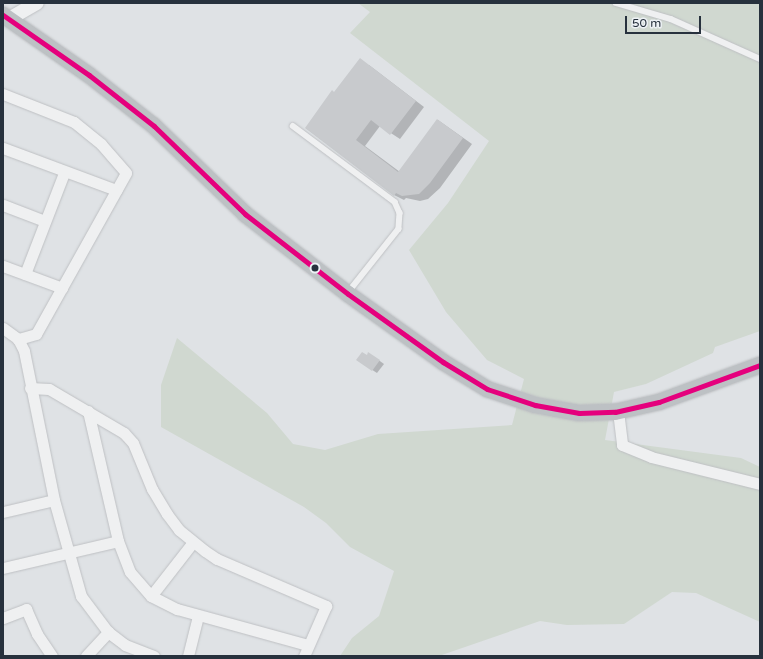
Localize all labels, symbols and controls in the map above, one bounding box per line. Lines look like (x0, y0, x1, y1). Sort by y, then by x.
scale bar (627, 8, 703, 34)
text: 50 m (632, 16, 661, 30)
unlabelled marker (310, 263, 320, 273)

